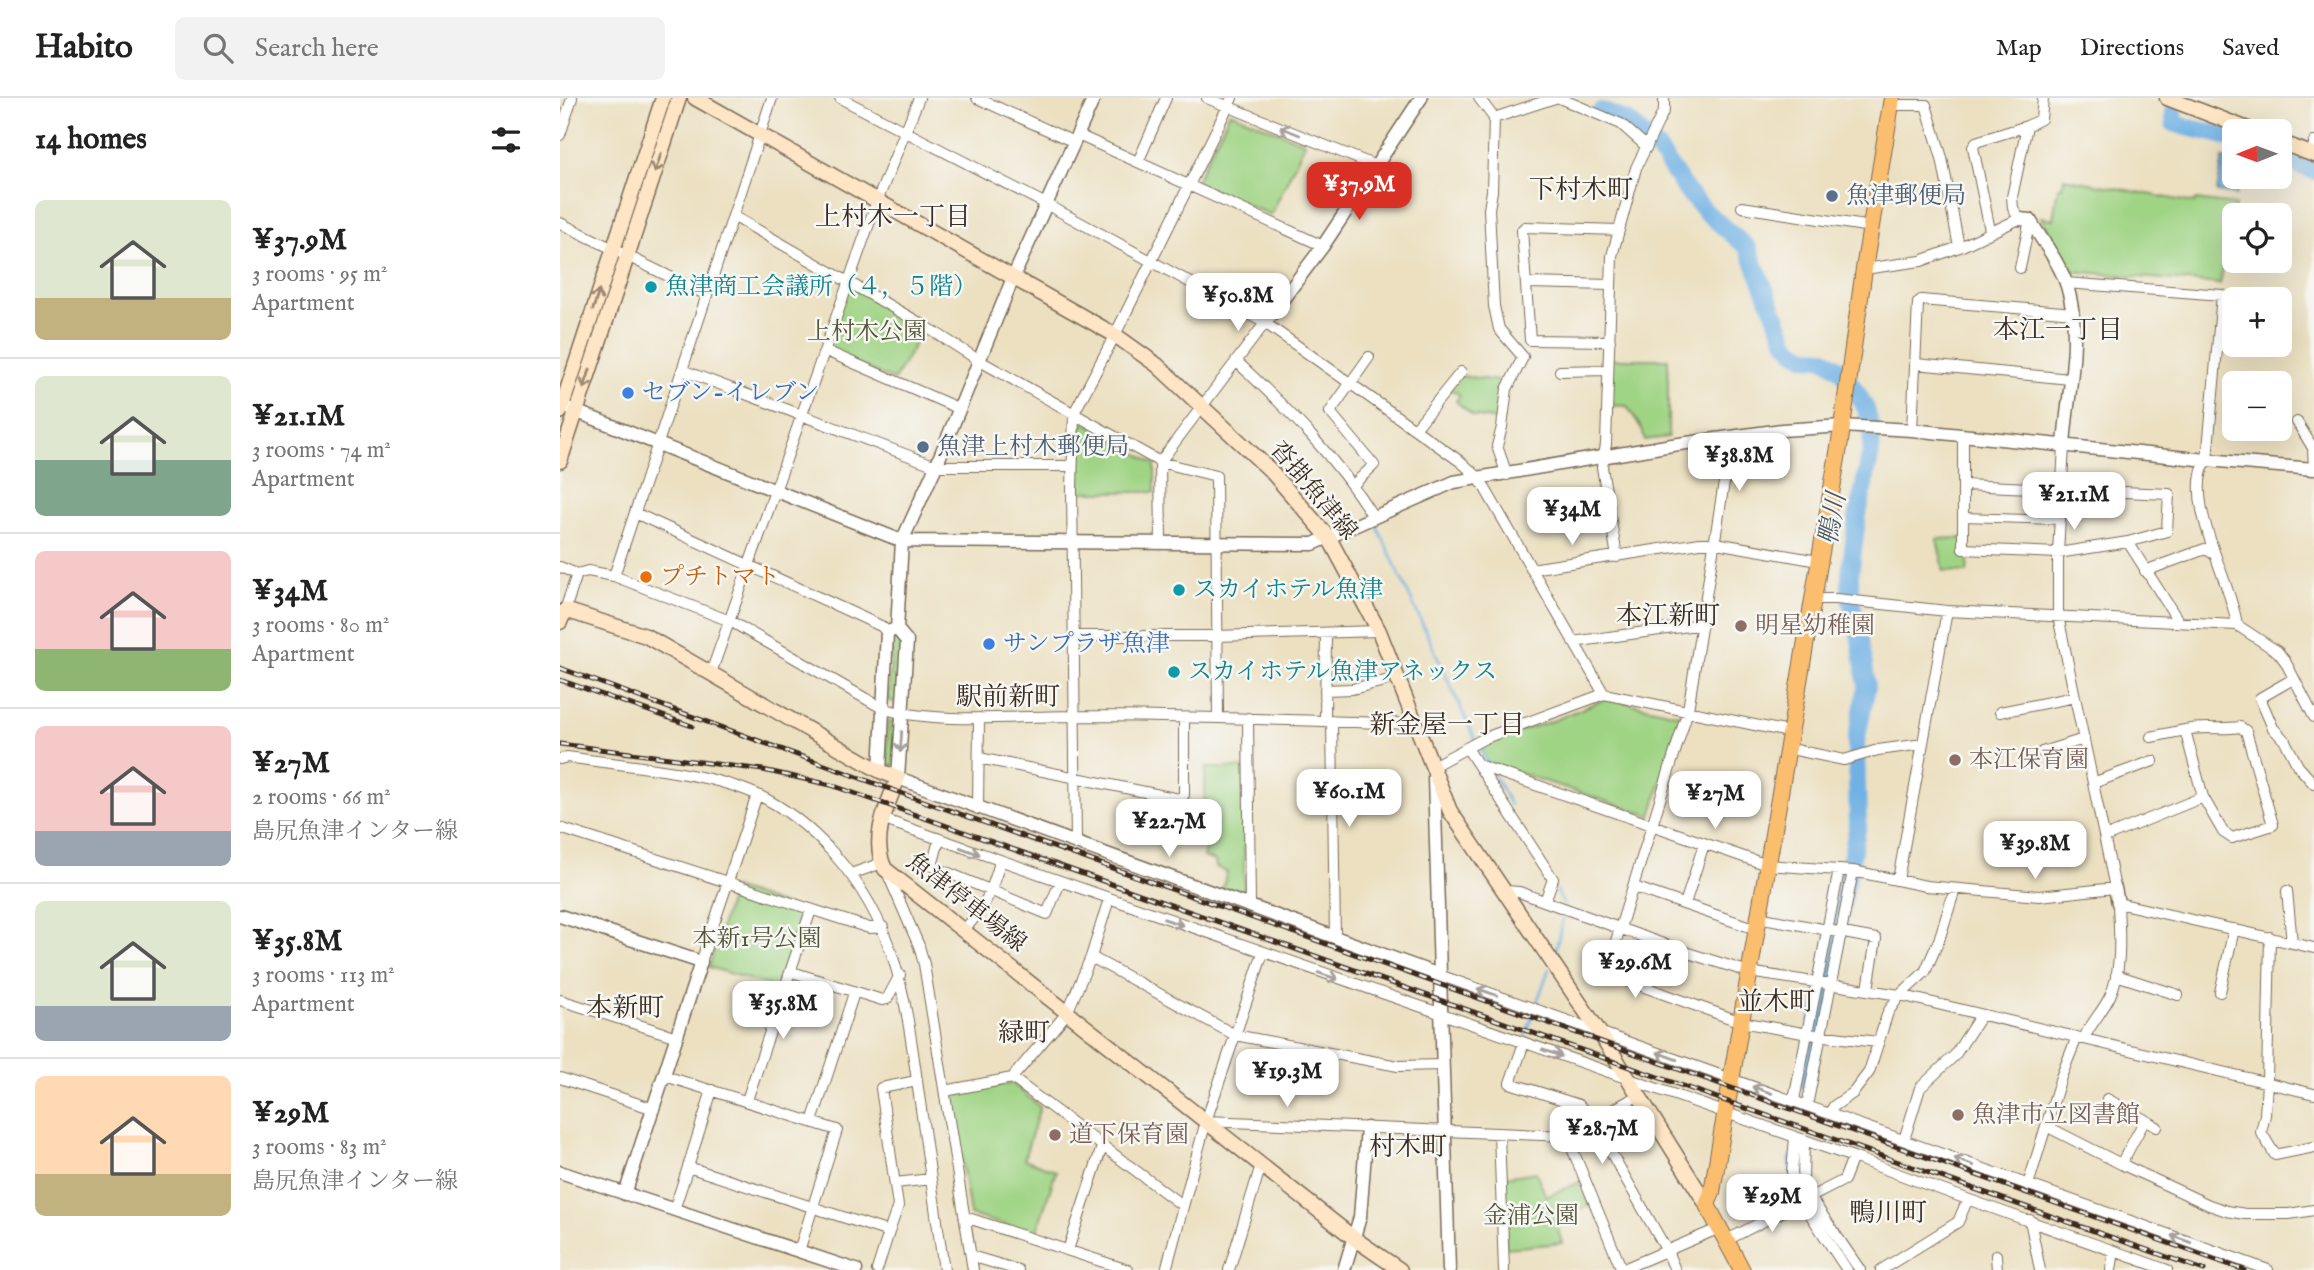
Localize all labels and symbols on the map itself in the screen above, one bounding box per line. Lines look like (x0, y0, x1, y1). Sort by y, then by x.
north arrow (2222, 119, 2292, 189)
one-way arrow (1280, 124, 1301, 137)
one-way arrow (651, 152, 664, 174)
pin: ¥37.9M (1302, 162, 1416, 222)
district label: 下村木町 (1529, 174, 1633, 207)
place label: 魚津郵便局 (1846, 181, 1966, 212)
marker: 魚津郵便局 (1824, 188, 1840, 204)
district label: 上村木一丁目 (815, 201, 971, 234)
place label: 魚津商工会議所（４，５階） (665, 272, 977, 303)
pin: ¥50.8M (1181, 274, 1295, 333)
marker: 魚津商工会議所（４，５階） (643, 279, 659, 295)
one-way arrow (591, 290, 603, 312)
district label: 本江一丁目 (1993, 314, 2123, 347)
park label: 上村木公園 (807, 317, 927, 348)
one-way arrow (580, 368, 593, 390)
place label: セブン-イレブン (642, 378, 819, 409)
marker: セブン-イレブン (620, 385, 636, 401)
place label: 魚津上村木郵便局 (937, 432, 1129, 463)
pin: ¥38.8M (1682, 434, 1796, 493)
street label: 沓掛魚津線 (1263, 435, 1363, 547)
marker: 魚津上村木郵便局 (915, 439, 931, 455)
pin: ¥21.1M (2017, 472, 2131, 532)
pin: ¥34M (1531, 488, 1613, 547)
water label: 鴨川 (1812, 488, 1854, 547)
place label: プチトマト (660, 562, 780, 593)
marker: プチトマト (638, 569, 654, 585)
place label: スカイホテル魚津 (1193, 575, 1383, 606)
marker: スカイホテル魚津 (1171, 582, 1187, 598)
district label: 本江新町 (1616, 600, 1720, 633)
place label: 明星幼稚園 (1755, 611, 1875, 642)
marker: 明星幼稚園 (1733, 618, 1749, 634)
place label: サンプラザ魚津 (1003, 629, 1170, 660)
marker: サンプラザ魚津 (981, 636, 997, 652)
place label: スカイホテル魚津アネックス (1188, 657, 1497, 688)
marker: スカイホテル魚津アネックス (1166, 664, 1182, 680)
district label: 駅前新町 (956, 681, 1060, 714)
district label: 新金屋一丁目 (1369, 709, 1525, 742)
one-way arrow (894, 730, 907, 753)
place label: 本江保育園 (1969, 745, 2089, 776)
marker: 本江保育園 (1947, 752, 1963, 768)
pin: ¥60.1M (1292, 770, 1406, 829)
pin: ¥27M (1674, 772, 1756, 831)
pin: ¥22.7M (1112, 800, 1226, 859)
pin: ¥39.8M (1978, 822, 2092, 881)
street label: 魚津停車場線 (900, 846, 1032, 960)
one-way arrow (958, 846, 980, 858)
one-way arrow (1162, 917, 1184, 929)
park label: 本新1号公園 (693, 924, 821, 955)
pin: ¥29.6M (1578, 940, 1692, 1000)
one-way arrow (1316, 971, 1338, 983)
pin: ¥35.8M (726, 982, 840, 1041)
one-way arrow (1476, 985, 1498, 998)
district label: 並木町 (1737, 986, 1815, 1019)
district label: 本新町 (586, 992, 664, 1025)
district label: 緑町 (998, 1017, 1050, 1050)
one-way arrow (1541, 1047, 1563, 1060)
one-way arrow (1656, 1048, 1678, 1061)
pin: ¥19.3M (1230, 1049, 1344, 1109)
one-way arrow (1752, 1083, 1774, 1095)
place label: 魚津市立図書館 (1972, 1100, 2140, 1131)
pin: ¥28.7M (1545, 1107, 1659, 1166)
marker: 魚津市立図書館 (1950, 1107, 1966, 1123)
place label: 道下保育園 (1069, 1120, 1189, 1151)
marker: 道下保育園 (1047, 1127, 1063, 1143)
district label: 村木町 (1369, 1131, 1447, 1164)
one-way arrow (1954, 1155, 1976, 1167)
pin: ¥29M (1731, 1174, 1813, 1234)
district label: 鴨川町 (1849, 1197, 1927, 1230)
park label: 金浦公園 (1483, 1201, 1579, 1232)
one-way arrow (2171, 1232, 2193, 1244)

